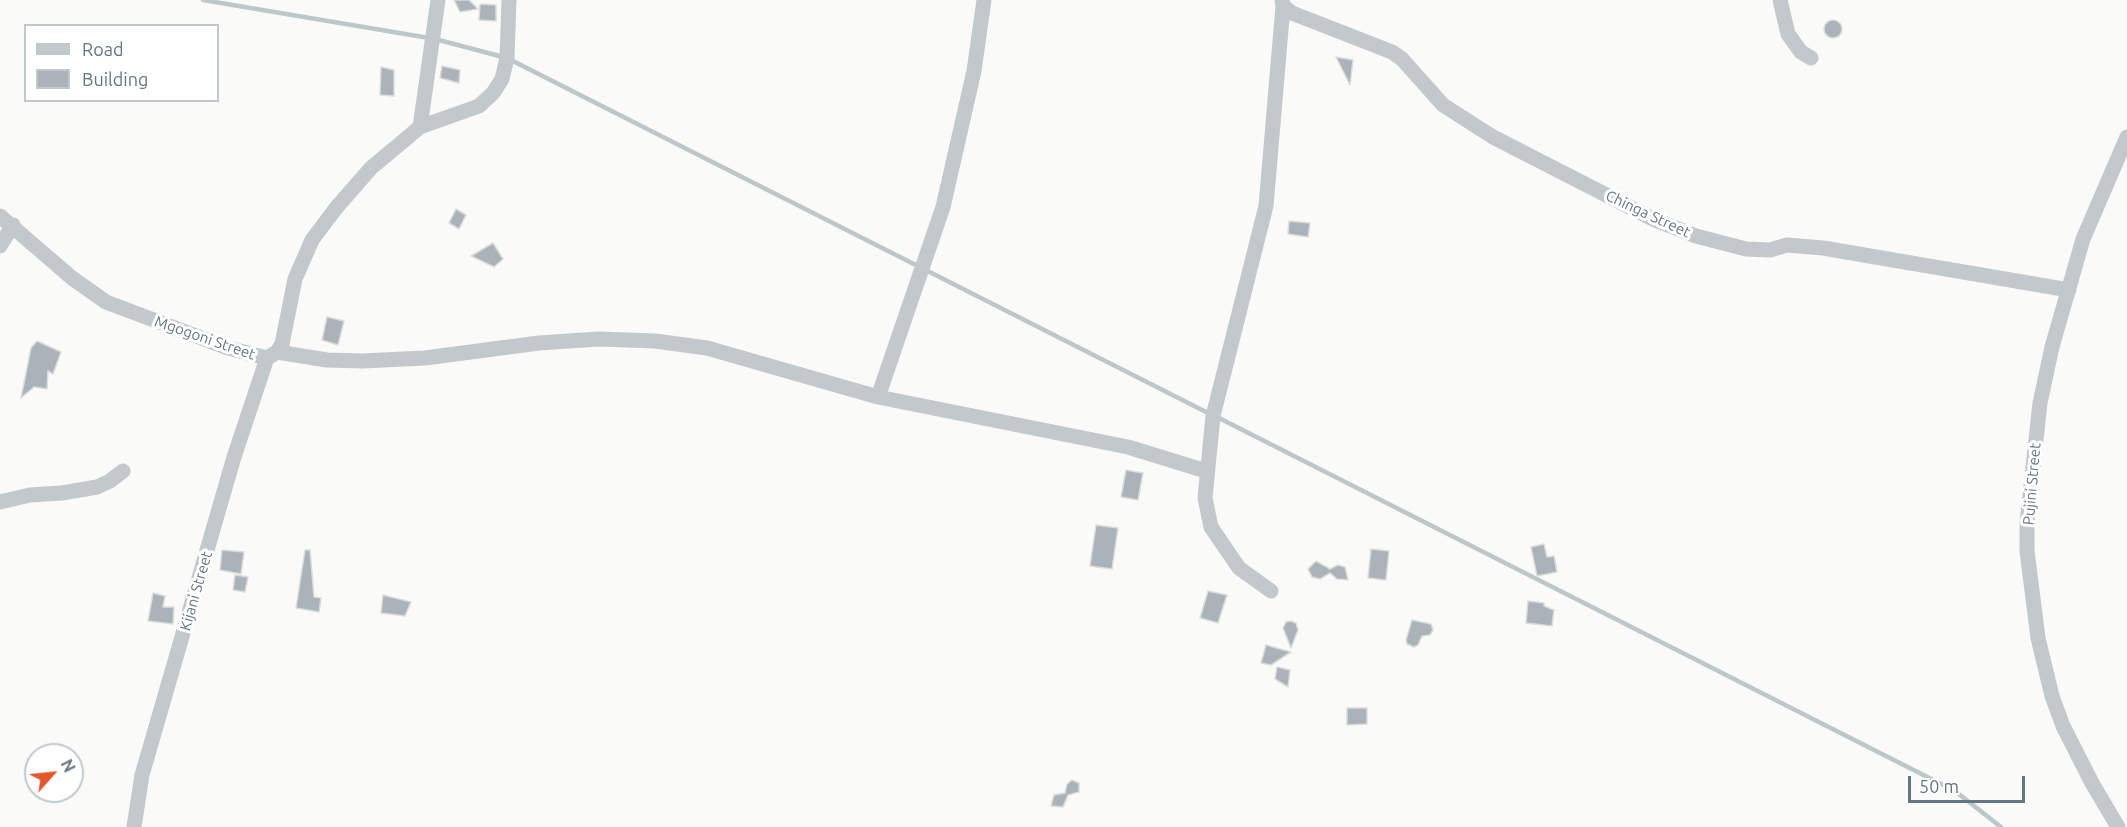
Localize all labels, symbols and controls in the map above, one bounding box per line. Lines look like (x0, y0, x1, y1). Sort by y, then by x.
legend (24, 24, 219, 102)
text: Road (82, 39, 124, 59)
text: Building (82, 69, 148, 89)
street label: Chinga Street (1603, 186, 1693, 242)
street label: Mgogoni Street (152, 312, 258, 364)
street label: Pujini Street (2019, 442, 2045, 526)
street label: Kijani Street (176, 549, 216, 633)
north arrow (24, 743, 84, 803)
text: N (58, 756, 79, 775)
scale bar (1911, 764, 2028, 802)
text: 50 m (1919, 776, 1959, 796)

